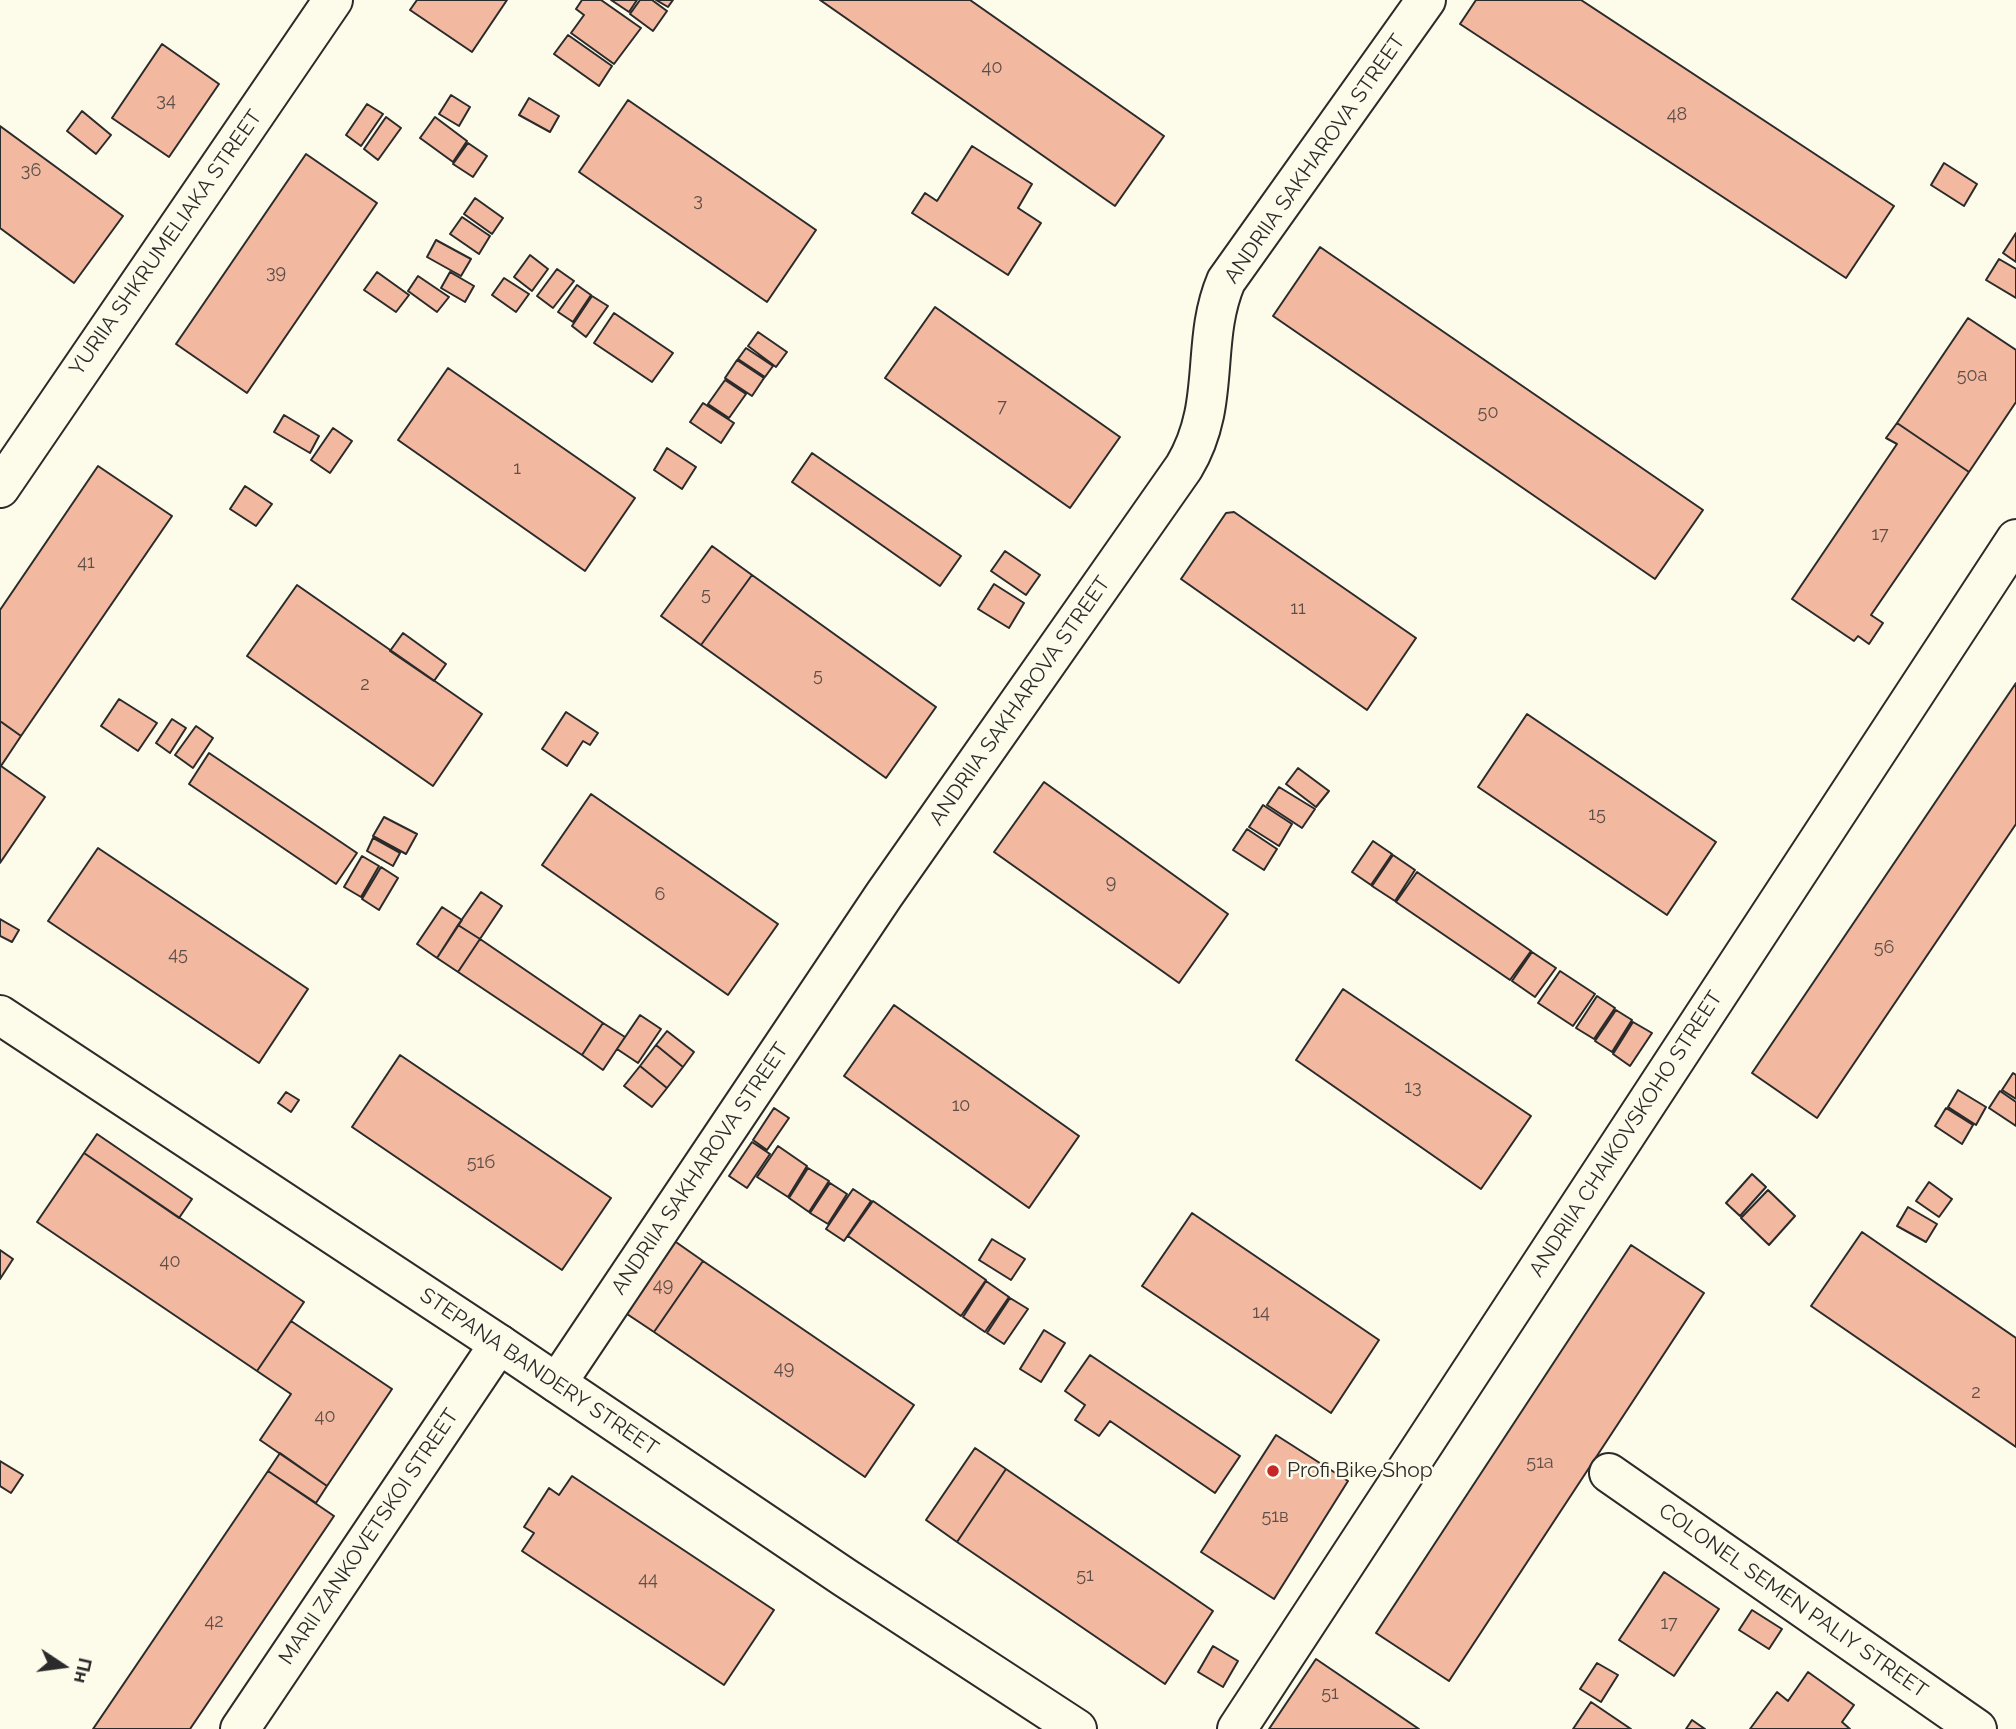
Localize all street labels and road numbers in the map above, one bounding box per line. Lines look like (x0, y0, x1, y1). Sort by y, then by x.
street label: ANDRIIA SAKHAROVA STREET (1219, 30, 1411, 288)
street label: YURIIA SHKRUMELIAKA STREET (64, 106, 268, 380)
street label: ANDRIIA SAKHAROVA STREET (924, 572, 1116, 830)
street label: ANDRIIA CHAIKOVSKOHO STREET (1524, 986, 1728, 1282)
street label: ANDRIIA SAKHAROVA STREET (606, 1038, 794, 1300)
street label: STEPANA BANDERY STREET (415, 1283, 663, 1461)
street label: MARII ZANKOVETSKOI STREET (274, 1404, 464, 1670)
street label: COLONEL SEMEN PALIY STREET (1654, 1498, 1932, 1704)

